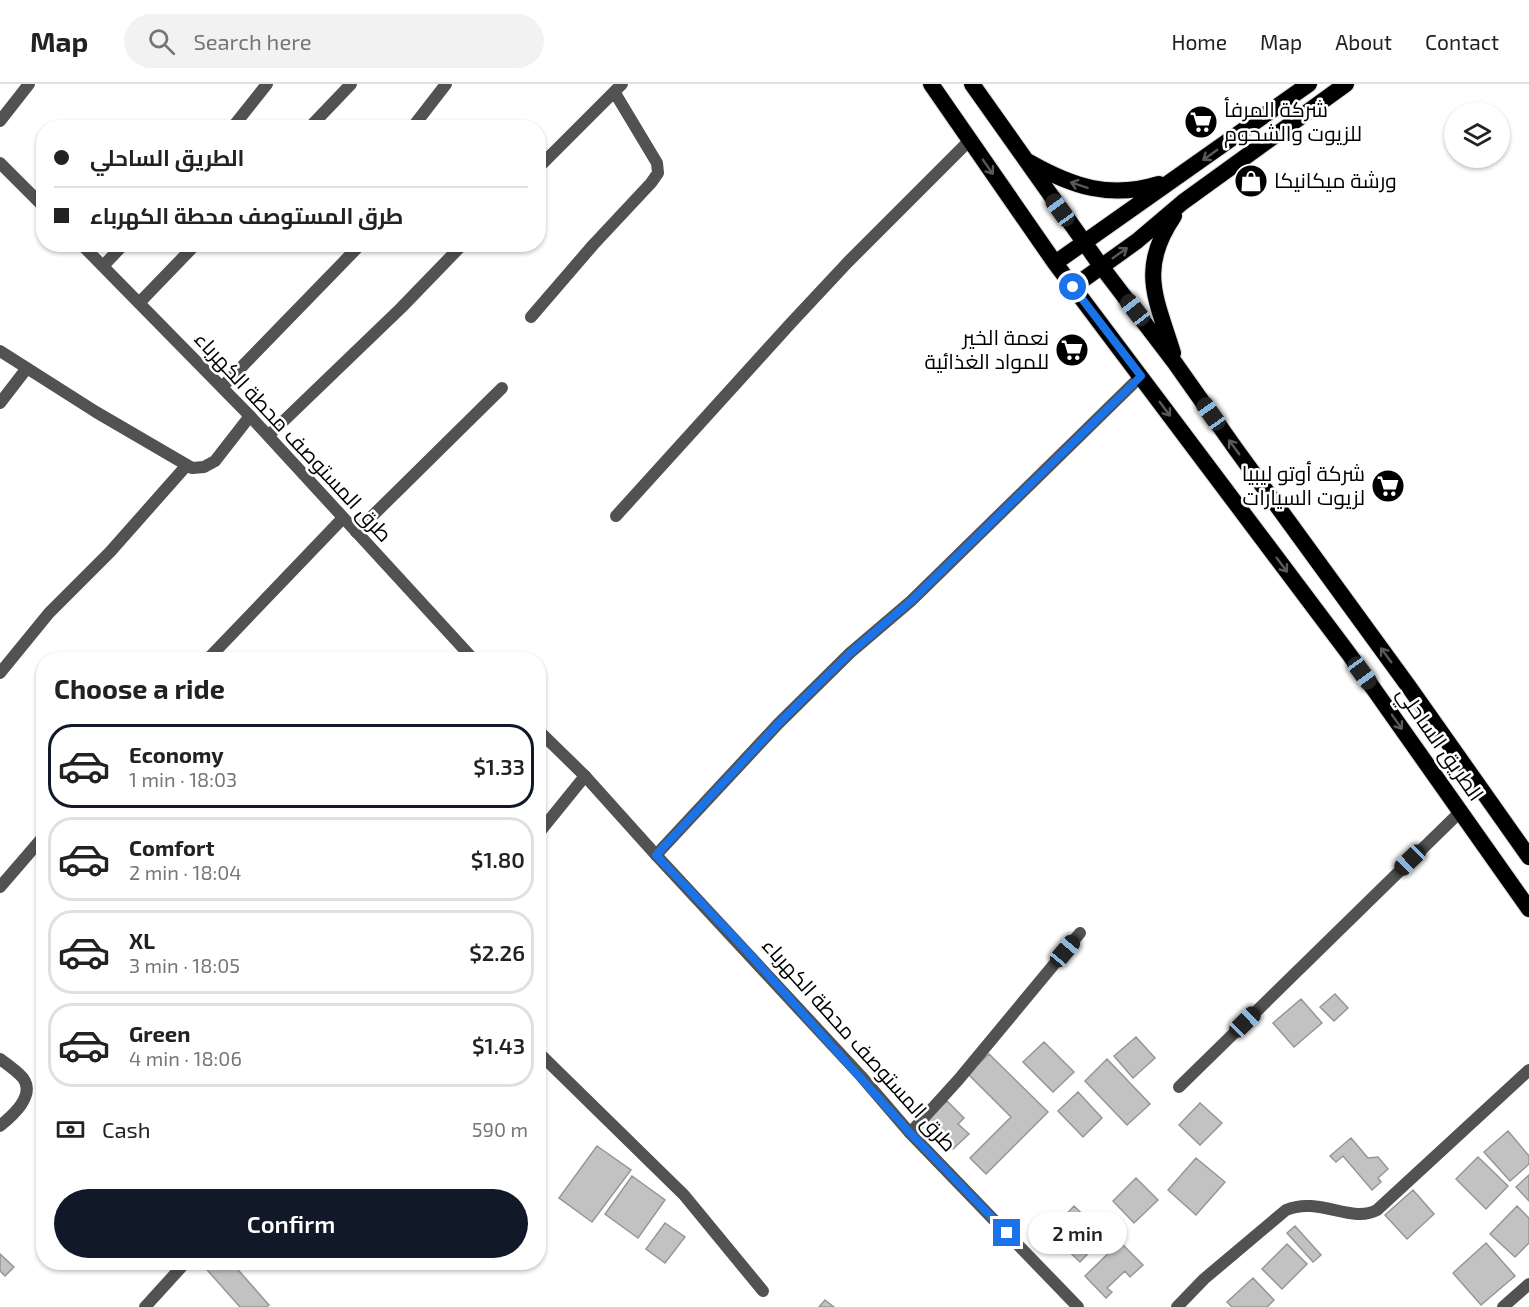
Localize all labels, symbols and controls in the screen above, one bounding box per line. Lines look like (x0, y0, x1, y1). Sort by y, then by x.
search box (124, 14, 544, 68)
text: Map (30, 24, 88, 58)
icon: search (145, 25, 178, 58)
text: Search here (193, 28, 312, 54)
text: Home (1171, 29, 1227, 54)
text: Map (1260, 29, 1302, 54)
text: About (1335, 29, 1392, 54)
text: Contact (1425, 29, 1499, 54)
place label: شركة المرفأ للزيوت والشحوم (1224, 96, 1362, 148)
map controls (1444, 102, 1510, 168)
button: layers (1444, 102, 1510, 168)
supermarket icon: شركة المرفأ للزيوت والشحوم (1183, 104, 1219, 140)
text: الطريق الساحلي (90, 144, 244, 170)
one-way arrow (1202, 149, 1218, 161)
one-way arrow (982, 158, 994, 174)
shop icon: ورشة ميكانيكا (1233, 163, 1269, 199)
place label: ورشة ميكانيكا (1274, 167, 1397, 193)
one-way arrow (1070, 179, 1089, 190)
car (1042, 190, 1078, 230)
text: طرق المستوصف محطة الكهرباء (90, 202, 403, 228)
one-way arrow (1111, 247, 1128, 259)
route start (1059, 273, 1086, 300)
car (1117, 290, 1153, 330)
place label: نعمة الخير للمواد الغذائية (924, 324, 1049, 374)
street label: طرق المستوصف محطة الكهرباء (189, 326, 398, 548)
supermarket icon: نعمة الخير للمواد الغذائية (1054, 332, 1090, 368)
car (1193, 394, 1229, 434)
one-way arrow (1159, 400, 1172, 416)
one-way arrow (1228, 439, 1240, 455)
place label: شركة أوتو ليبيا لزيوت السيارات (1242, 460, 1365, 510)
supermarket icon: شركة أوتو ليبيا لزيوت السيارات (1370, 468, 1406, 504)
one-way arrow (1276, 556, 1288, 572)
one-way arrow (1380, 648, 1392, 664)
car (1344, 653, 1380, 693)
text: Choose a ride (54, 672, 225, 704)
street label: الطريق الساحلي (1389, 681, 1490, 808)
one-way arrow (1391, 713, 1403, 729)
icon: car (57, 739, 111, 793)
text: Economy (129, 741, 224, 767)
text: $1.33 (473, 753, 525, 779)
text: 1 min · 18:03 (129, 767, 237, 791)
icon: car (57, 832, 111, 886)
text: Comfort (129, 834, 214, 860)
car (1391, 841, 1429, 879)
text: $1.80 (471, 846, 525, 872)
text: 2 min · 18:04 (129, 860, 242, 884)
icon: car (57, 925, 111, 979)
text: XL (129, 927, 155, 953)
car (1047, 931, 1083, 971)
street label: طرق المستوصف محطة الكهرباء (756, 932, 962, 1157)
text: $2.26 (469, 939, 525, 965)
text: 3 min · 18:05 (129, 953, 240, 977)
car (1226, 1003, 1264, 1041)
icon: car (57, 1018, 111, 1072)
text: Green (129, 1020, 191, 1046)
text: $1.43 (472, 1032, 525, 1058)
text: 4 min · 18:06 (129, 1046, 242, 1070)
icon: cash (54, 1113, 87, 1146)
text: Cash (102, 1116, 151, 1142)
text: 590 m (472, 1117, 528, 1141)
button: Confirm (54, 1189, 528, 1258)
callout: 2 min (1028, 1212, 1127, 1254)
route end (993, 1219, 1020, 1246)
text: 2 min (1052, 1221, 1103, 1245)

